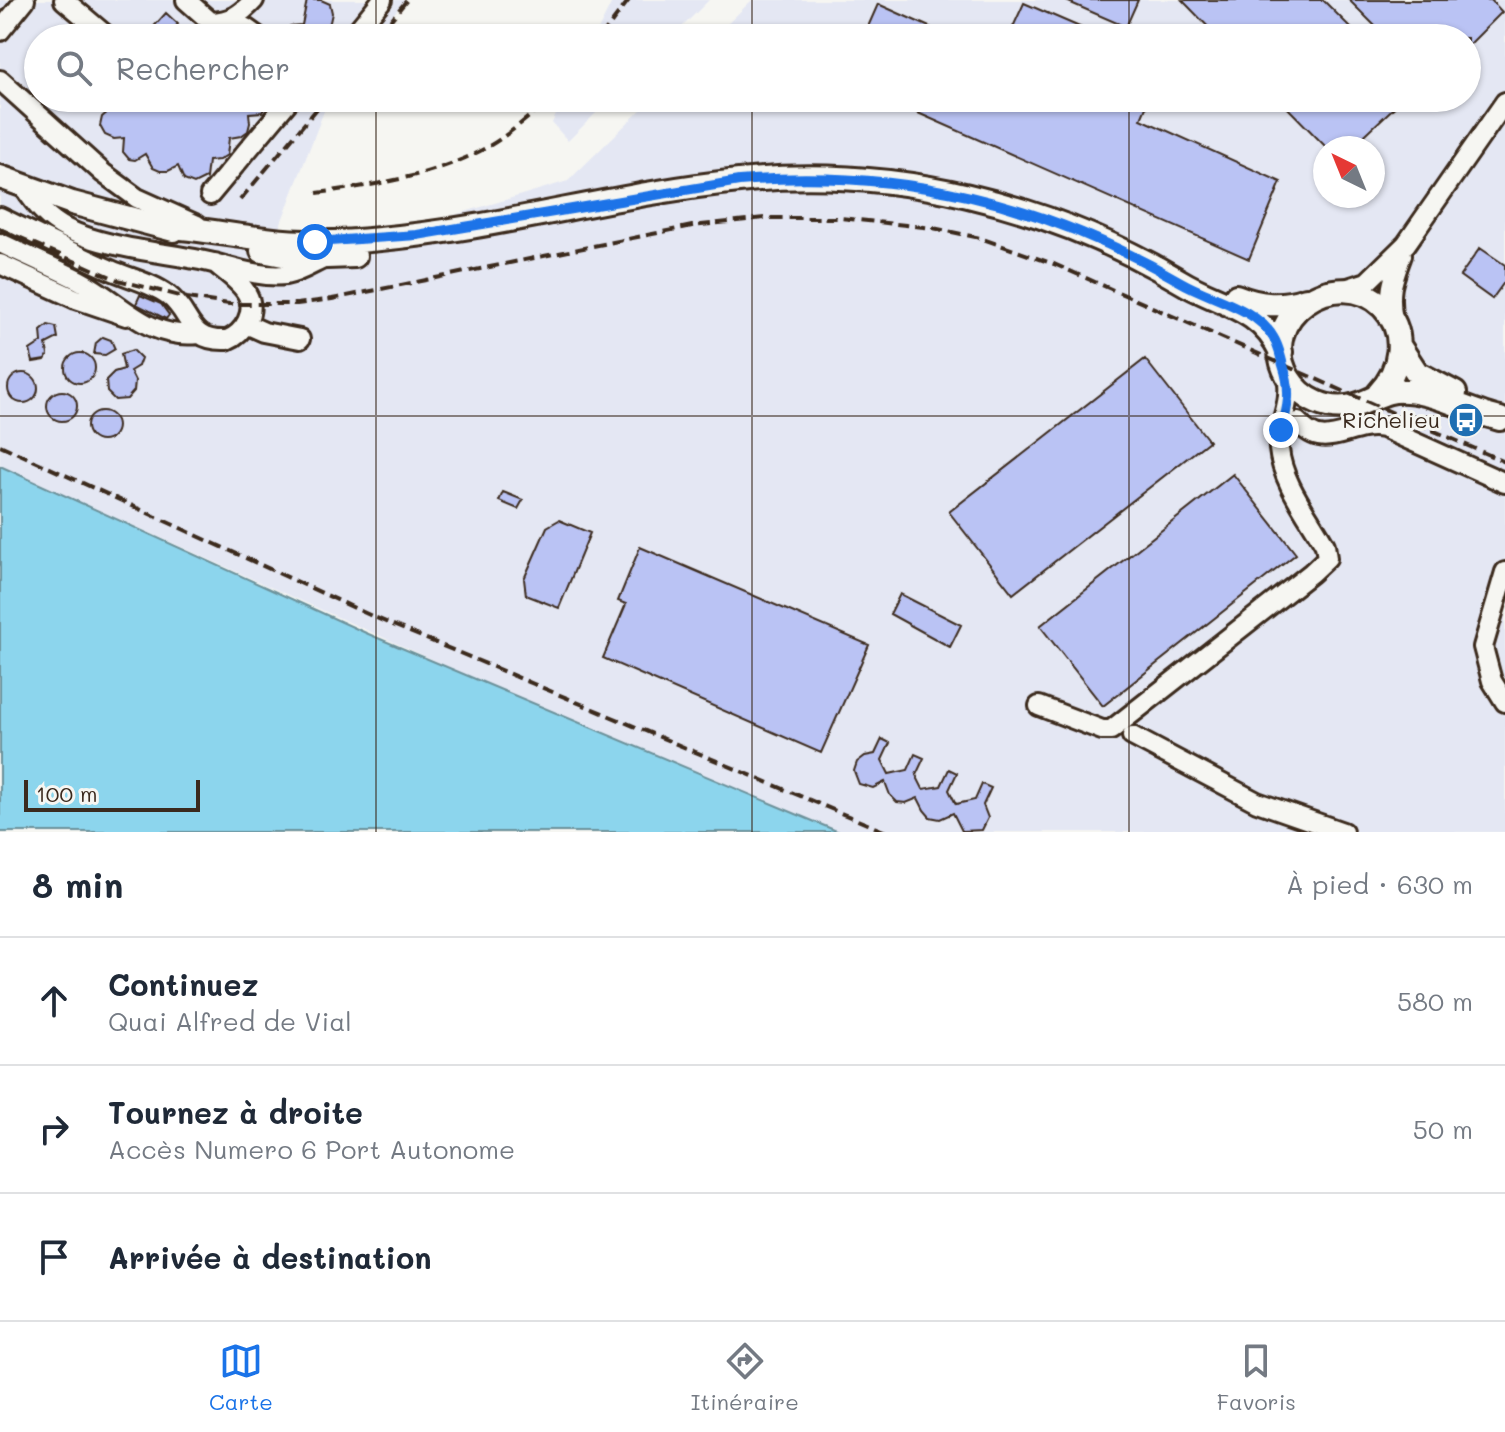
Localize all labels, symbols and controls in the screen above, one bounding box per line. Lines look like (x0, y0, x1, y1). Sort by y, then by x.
search box (24, 24, 1481, 112)
icon: search (52, 46, 96, 90)
text: Rechercher (116, 48, 290, 88)
north arrow (1313, 136, 1385, 208)
route start (297, 224, 333, 260)
bus stop icon: Richelieu (1447, 401, 1485, 439)
place label: Richelieu (1342, 405, 1440, 434)
route end (1263, 412, 1299, 448)
scale bar (24, 776, 200, 812)
text: 100 m (36, 779, 98, 808)
text: 8 min (32, 862, 123, 907)
text: À pied · 630 m (1286, 867, 1473, 901)
text: Continuez (108, 964, 258, 1004)
icon: ahead (32, 979, 76, 1023)
text: 580 m (1397, 984, 1473, 1018)
text: Quai Alfred de Vial (108, 1004, 352, 1038)
text: Tournez à droite (108, 1092, 363, 1132)
icon: right (32, 1107, 76, 1151)
text: 50 m (1413, 1112, 1473, 1146)
text: Accès Numero 6 Port Autonome (108, 1132, 515, 1166)
icon: arrive (32, 1235, 76, 1279)
text: Arrivée à destination (108, 1237, 431, 1277)
tab: Carte (209, 1339, 273, 1416)
tab: Itinéraire (691, 1339, 799, 1416)
tab: Favoris (1217, 1339, 1296, 1416)

